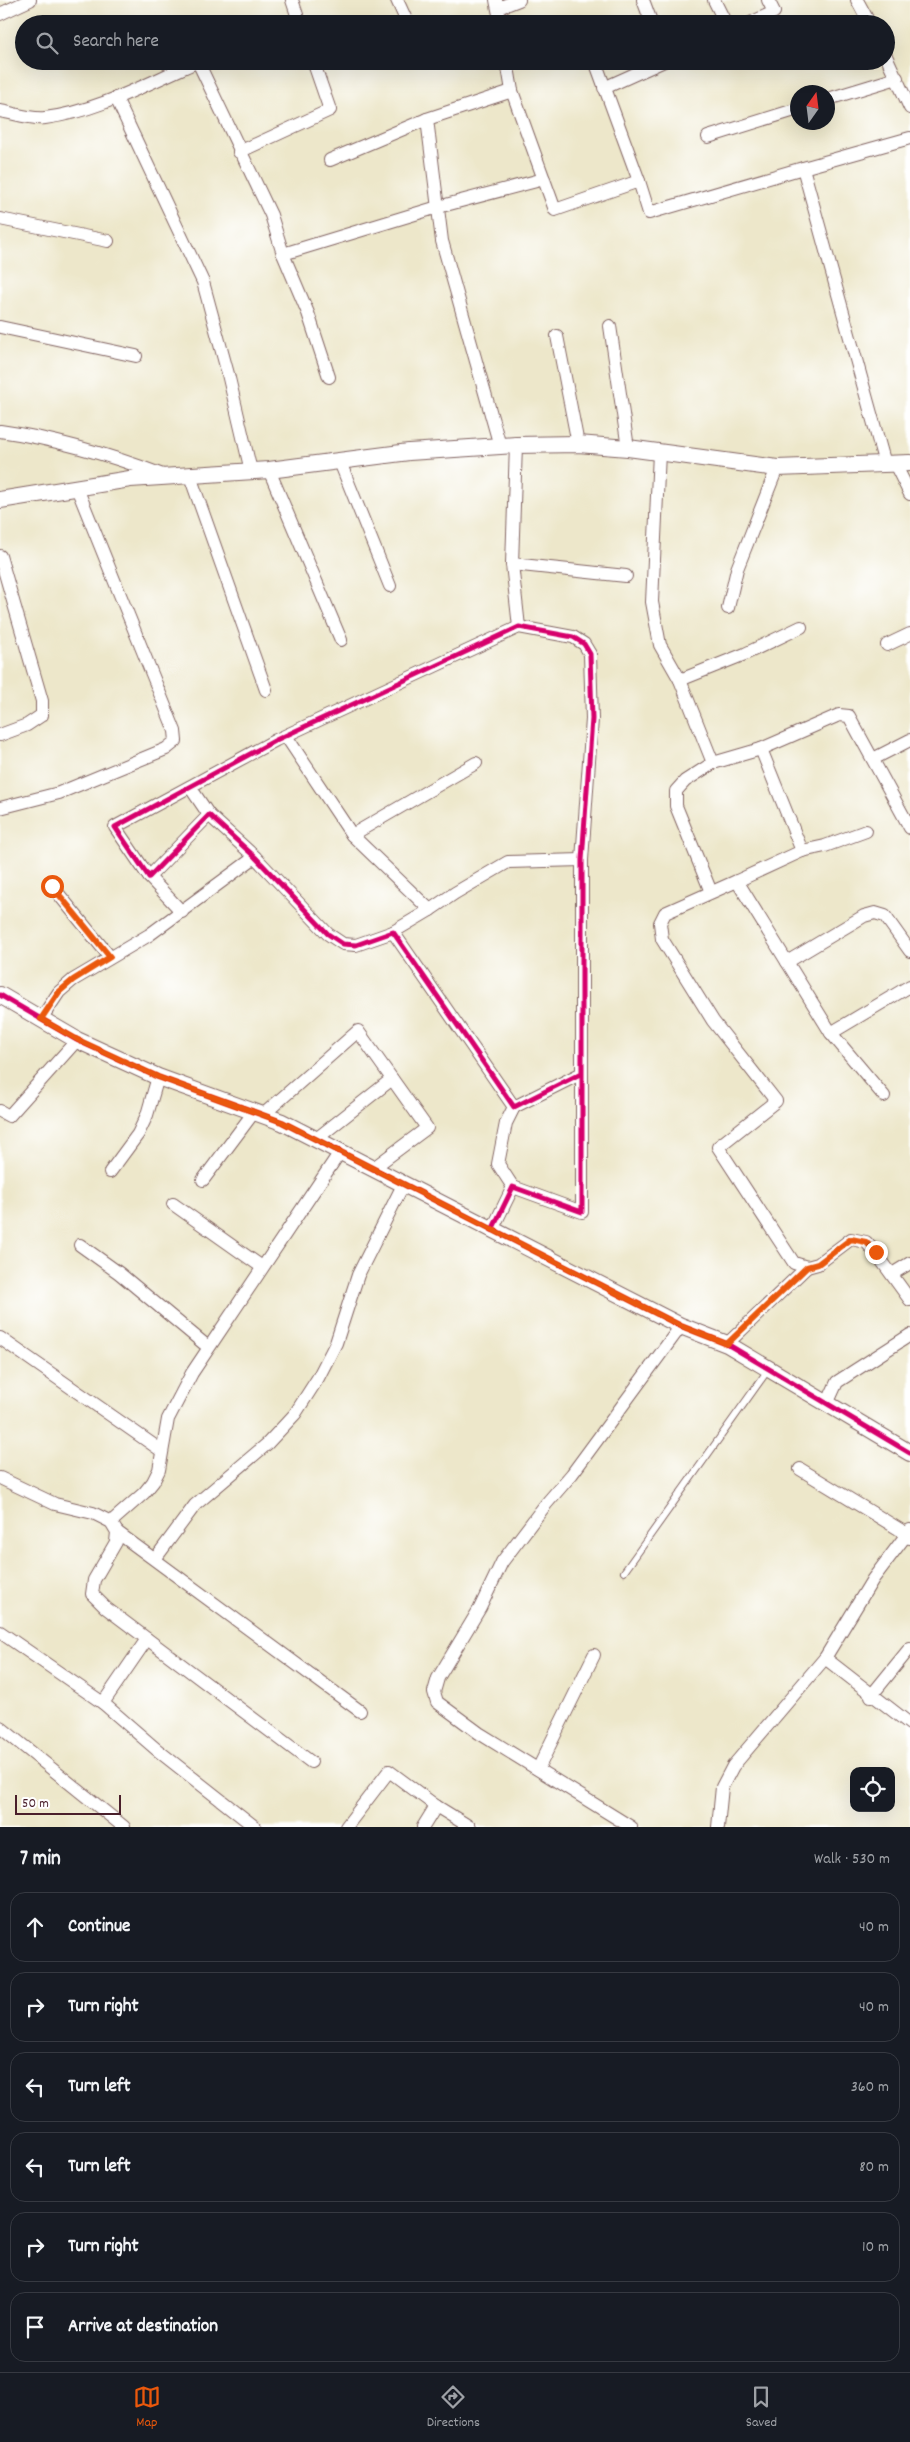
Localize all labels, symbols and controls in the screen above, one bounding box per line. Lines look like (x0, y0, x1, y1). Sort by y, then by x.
search box (15, 15, 895, 70)
icon: search (33, 29, 61, 57)
text: Search here (73, 29, 159, 56)
north arrow (790, 85, 835, 130)
route start (41, 875, 64, 898)
route end (865, 1241, 888, 1264)
map controls (850, 1767, 895, 1812)
button: locate (850, 1767, 895, 1812)
scale bar (15, 1792, 121, 1815)
text: 50 m (22, 1794, 49, 1814)
text: 7 min (20, 1845, 61, 1875)
text: Walk · 530 m (814, 1848, 890, 1871)
icon: ahead (21, 1913, 49, 1941)
text: Continue (68, 1914, 130, 1941)
text: 40 m (859, 1916, 889, 1939)
icon: right (21, 1993, 49, 2021)
text: Turn right (68, 1994, 139, 2021)
text: 40 m (859, 1996, 889, 2019)
icon: left (21, 2073, 49, 2101)
text: Turn left (68, 2074, 131, 2101)
text: 360 m (851, 2076, 889, 2099)
icon: left (21, 2153, 49, 2181)
text: Turn left (68, 2154, 131, 2181)
text: 80 m (859, 2156, 889, 2179)
icon: right (21, 2233, 49, 2261)
text: Turn right (68, 2234, 139, 2261)
text: 10 m (862, 2236, 889, 2259)
icon: arrive (21, 2313, 49, 2341)
text: Arrive at destination (68, 2314, 218, 2341)
tab: Map (133, 2383, 161, 2433)
tab: Directions (427, 2383, 480, 2433)
tab: Saved (746, 2383, 777, 2433)

